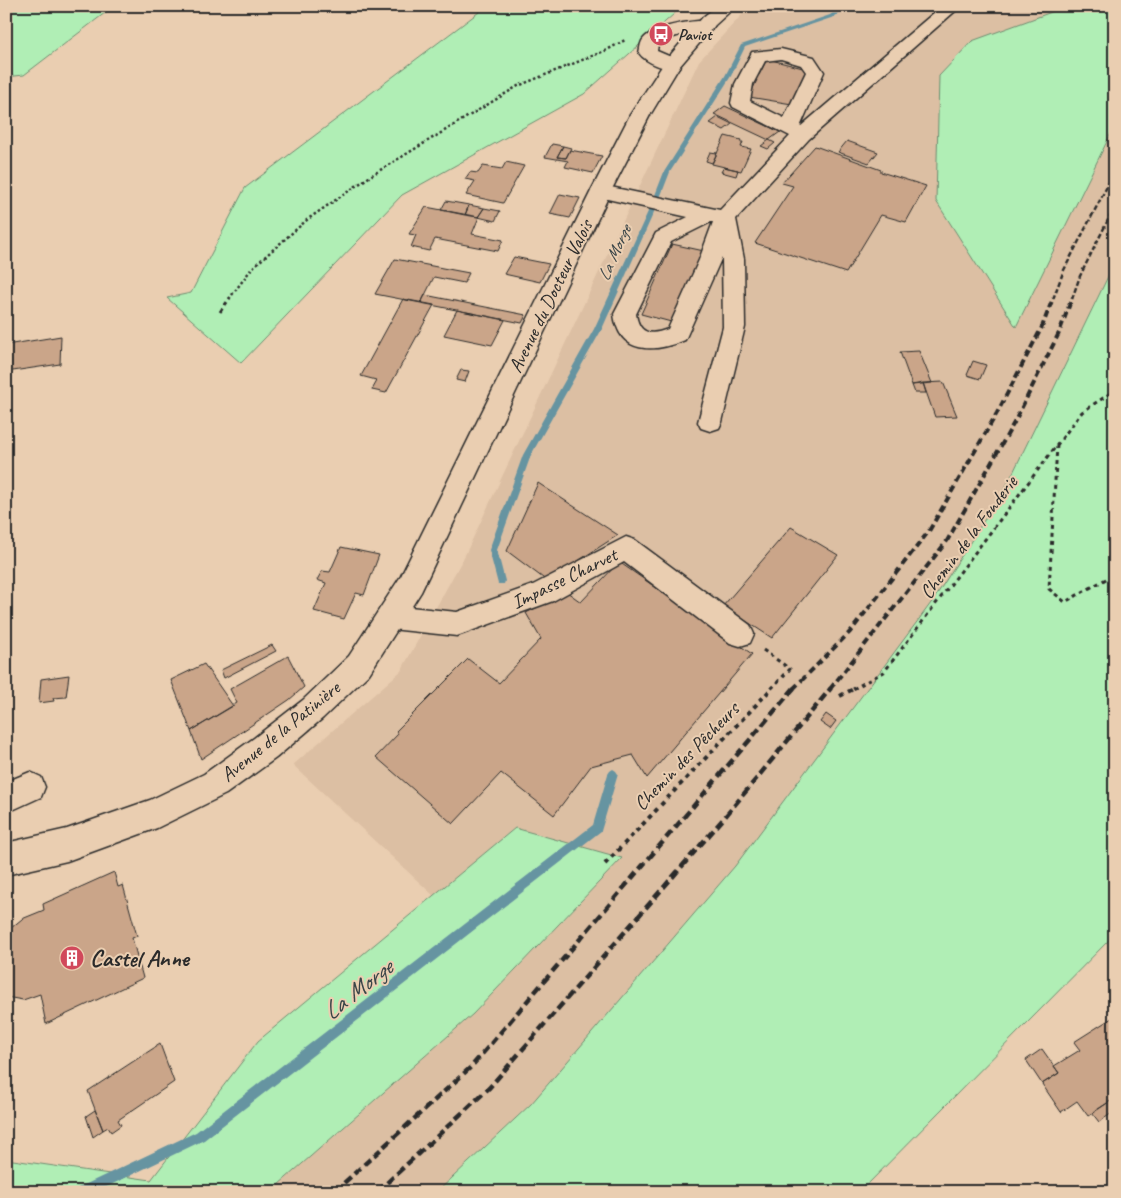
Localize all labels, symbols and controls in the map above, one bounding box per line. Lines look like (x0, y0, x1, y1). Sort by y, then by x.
bus stop icon: Paviot (648, 21, 674, 47)
place label: Paviot (678, 25, 713, 45)
street label: Avenue du Docteur Valois (503, 214, 599, 377)
water label: La Morge (592, 219, 637, 284)
street label: Chemin de la Fonderie (914, 470, 1024, 604)
street label: Impasse Charvet (507, 541, 623, 615)
street label: Avenue de la Patinière (216, 675, 346, 787)
street label: Chemin des Pêcheurs (628, 695, 746, 816)
place label: Castel Anne (90, 943, 191, 973)
building icon: Castel Anne (59, 945, 85, 971)
water label: La Morge (316, 950, 402, 1027)

